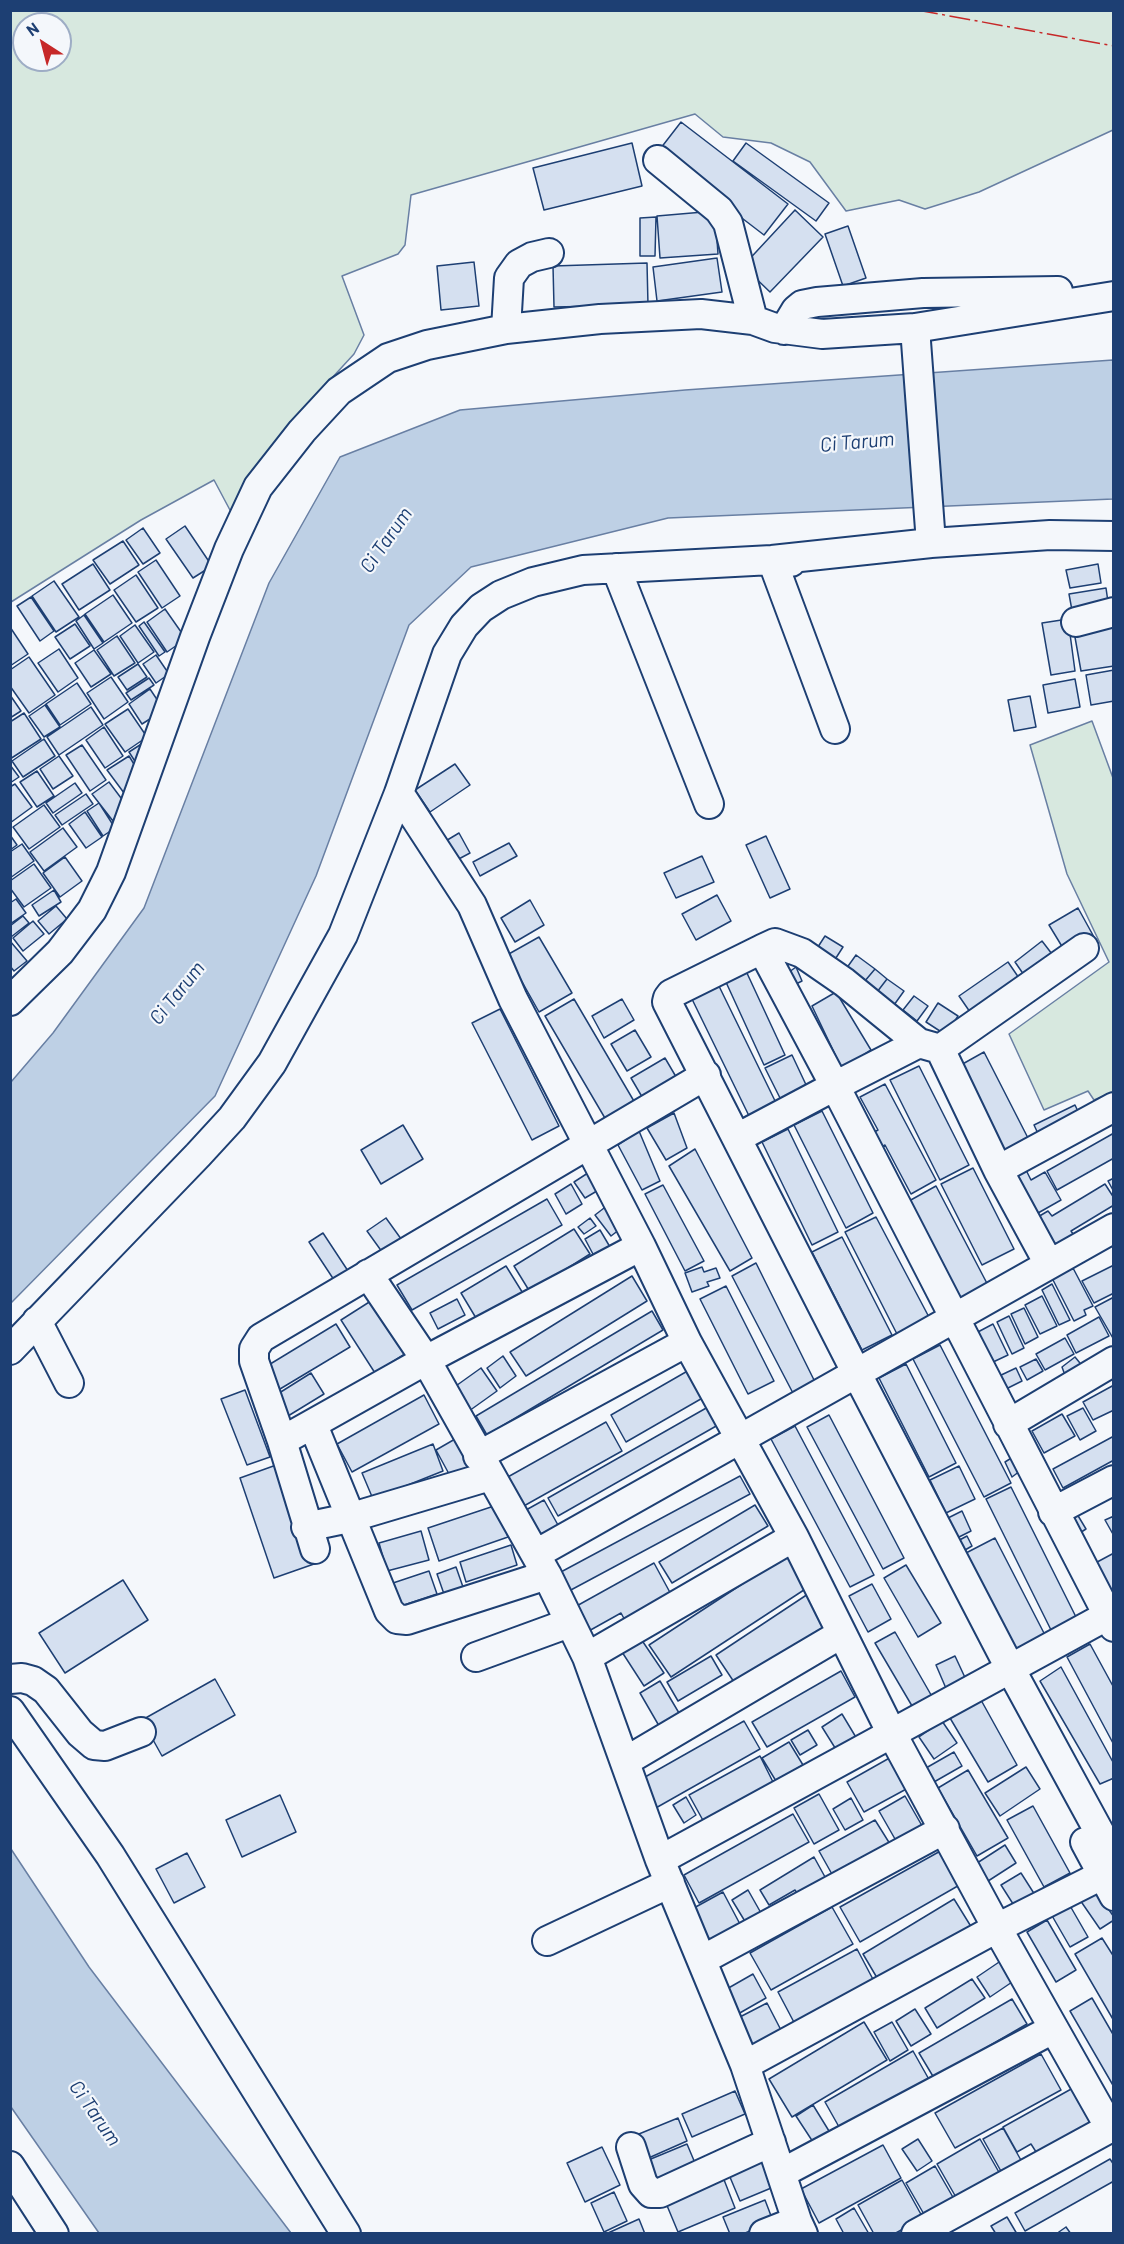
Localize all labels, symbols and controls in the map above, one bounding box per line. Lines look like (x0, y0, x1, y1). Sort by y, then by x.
north arrow (12, 12, 72, 72)
text: N (22, 18, 42, 39)
water label: Ci Tarum (819, 427, 895, 457)
water label: Ci Tarum (355, 503, 417, 577)
water label: Ci Tarum (144, 956, 210, 1030)
water label: Ci Tarum (64, 2076, 126, 2150)

